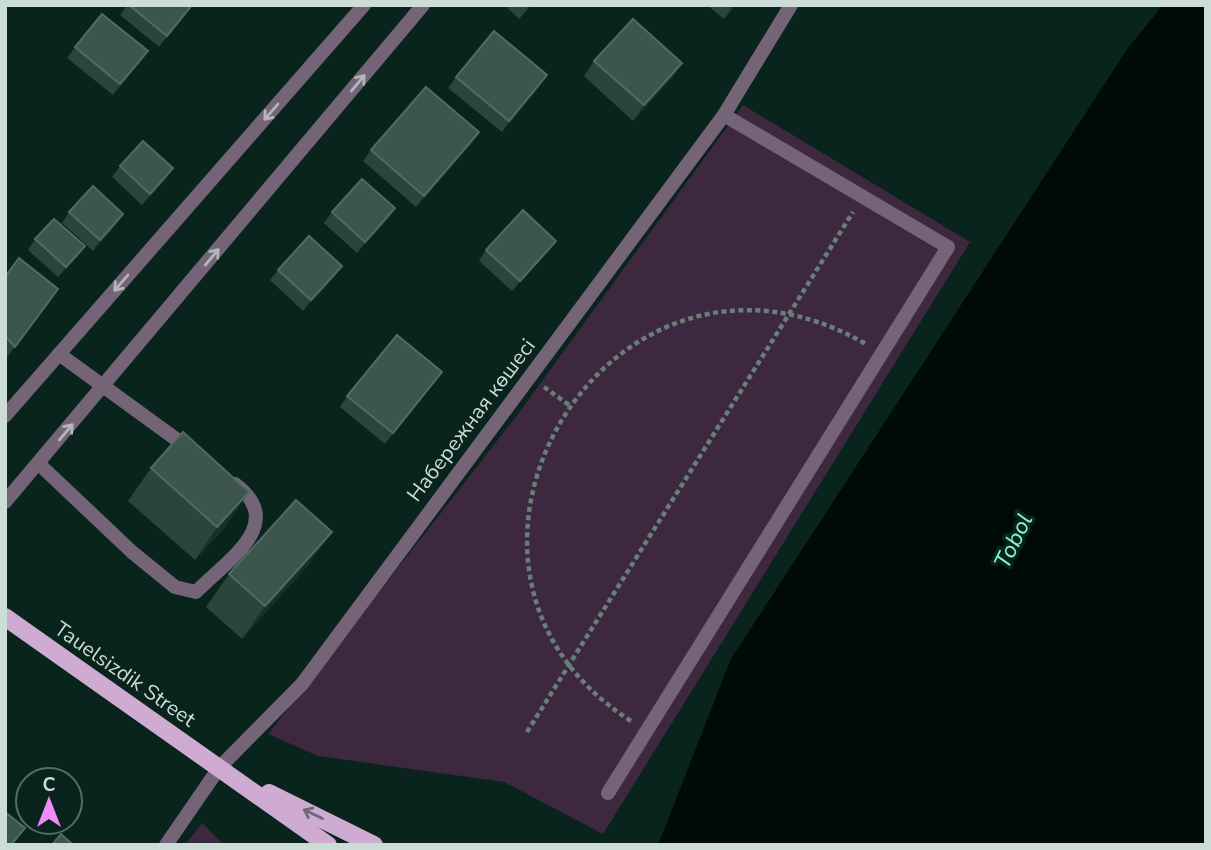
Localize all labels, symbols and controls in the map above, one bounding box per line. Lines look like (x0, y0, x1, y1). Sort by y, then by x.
one-way arrow (350, 74, 366, 92)
one-way arrow (263, 103, 279, 121)
one-way arrow (205, 249, 220, 267)
one-way arrow (113, 274, 129, 292)
street label: Набережная көшесі (400, 333, 542, 507)
one-way arrow (58, 423, 74, 441)
water label: Tobol (987, 508, 1040, 574)
street label: Tauelsіzdіk Street (49, 615, 202, 734)
north arrow (14, 766, 84, 836)
text: С (43, 772, 56, 798)
one-way arrow (303, 807, 324, 821)

